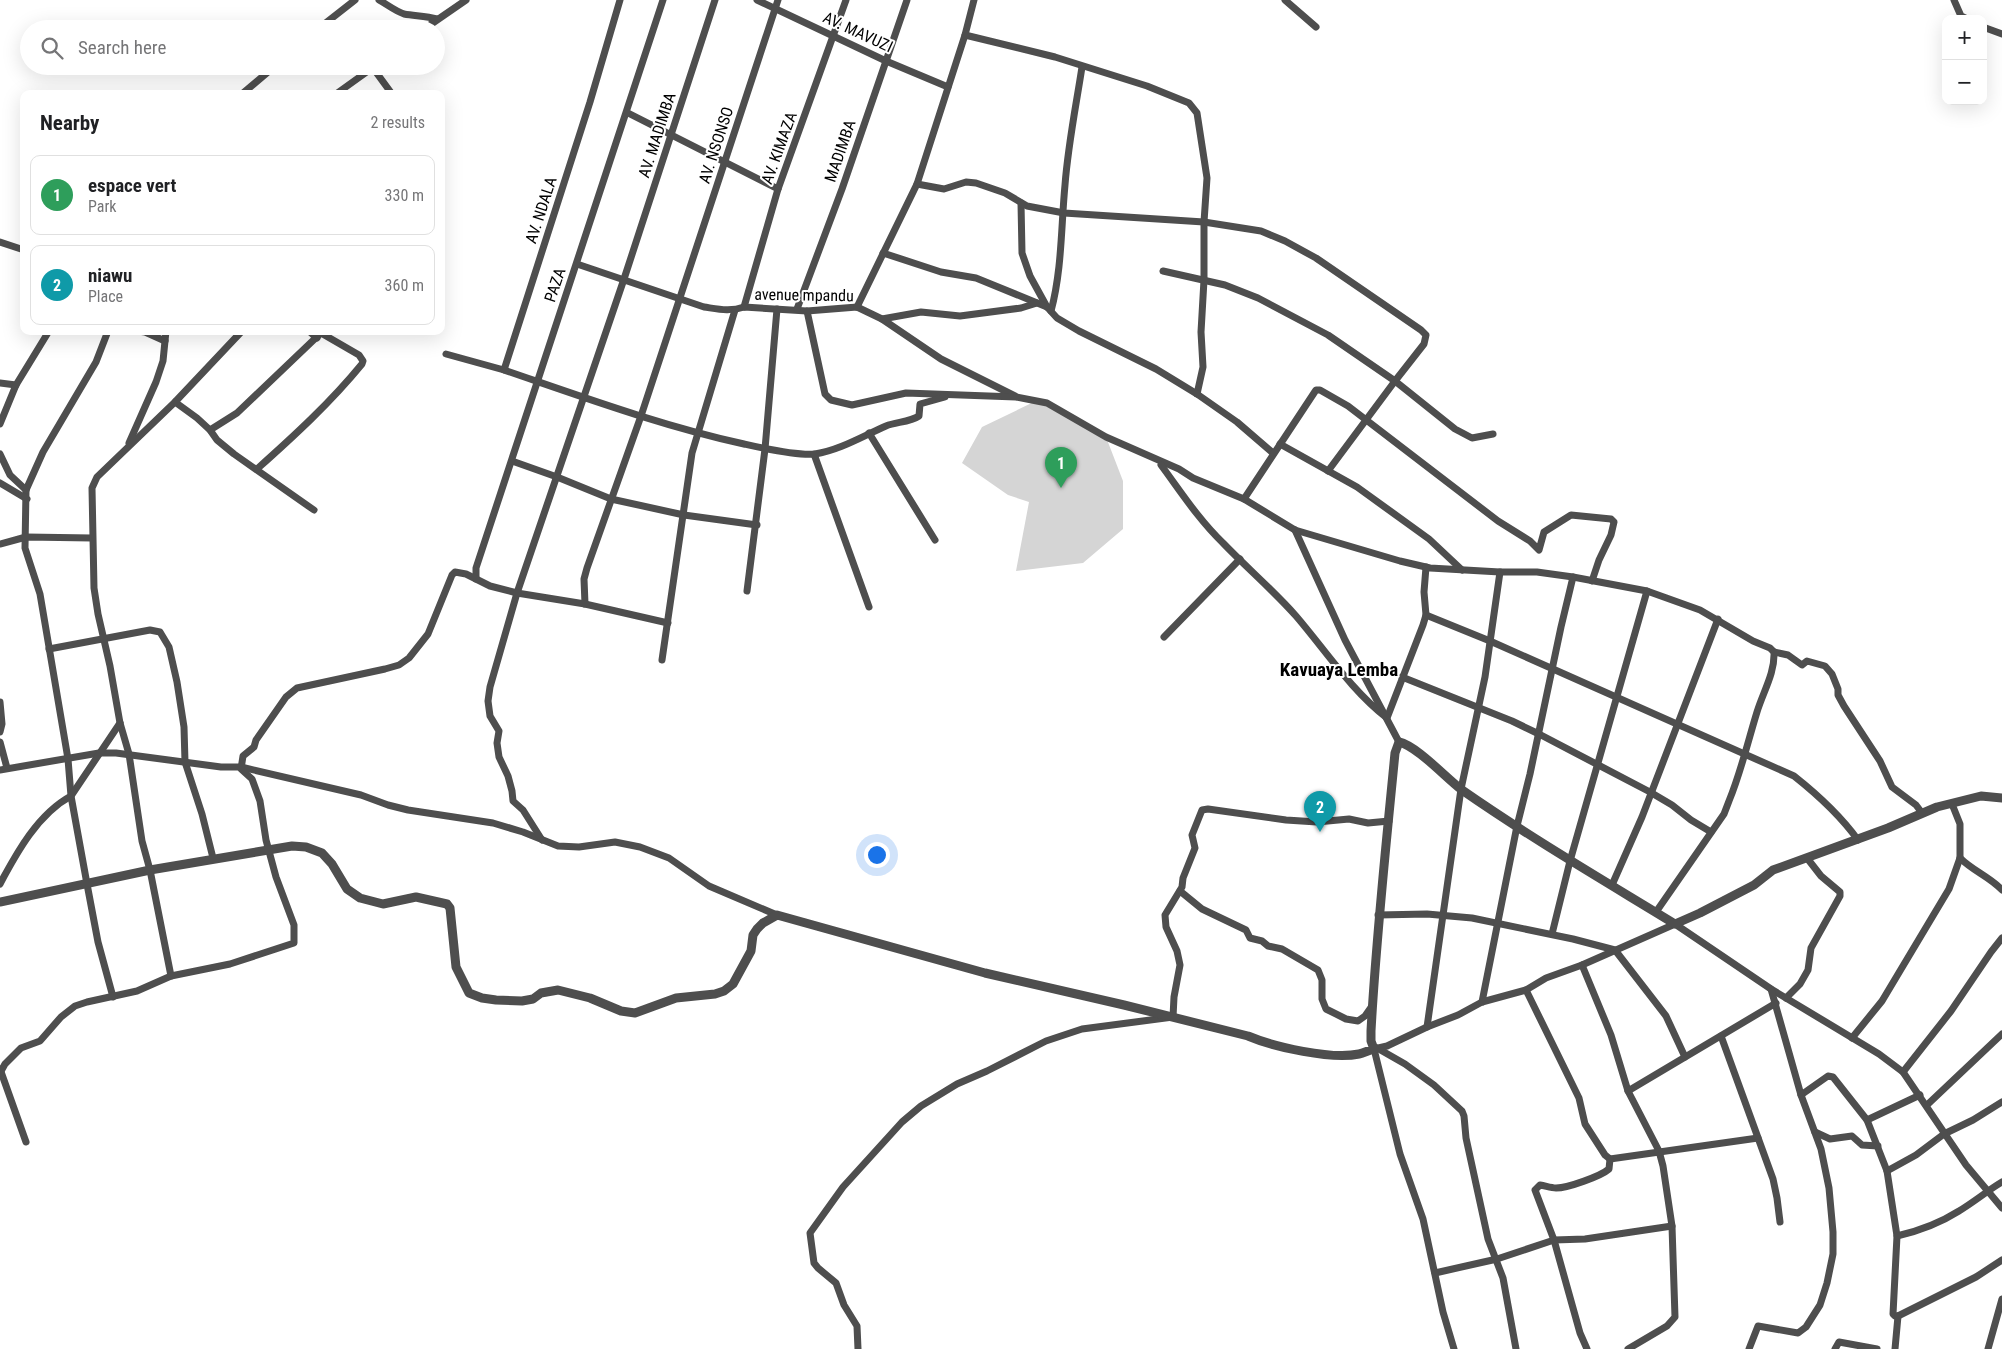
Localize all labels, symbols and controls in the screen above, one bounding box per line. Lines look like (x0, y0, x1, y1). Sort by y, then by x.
street label: AV. MAVUZI (820, 8, 896, 56)
map controls (1942, 15, 1987, 105)
button: + (1942, 15, 1987, 60)
search box (20, 20, 445, 75)
icon: search (38, 34, 66, 62)
text: Search here (78, 36, 166, 59)
button: − (1942, 60, 1987, 105)
street label: AV. MADIMBA (634, 90, 680, 180)
street label: AV. NSONSO (695, 104, 737, 186)
street label: AV. KIMAZA (757, 109, 801, 187)
text: Nearby (40, 111, 99, 135)
text: 2 results (370, 113, 425, 132)
street label: MADIMBA (820, 117, 860, 185)
text: espace vert (88, 174, 176, 197)
street label: AV. NDALA (521, 174, 561, 246)
text: 1 (53, 186, 61, 205)
text: 330 m (385, 186, 424, 205)
text: Park (88, 197, 117, 216)
text: niawu (88, 264, 132, 287)
street label: PAZA (540, 265, 570, 305)
text: 2 (53, 276, 61, 295)
text: 360 m (385, 276, 424, 295)
street label: avenue mpandu (754, 285, 854, 305)
text: Place (88, 287, 123, 306)
pin: 1 (1045, 447, 1077, 488)
district label: Kavuaya Lemba (1280, 658, 1398, 681)
pin: 2 (1304, 791, 1336, 832)
your location (864, 842, 890, 868)

